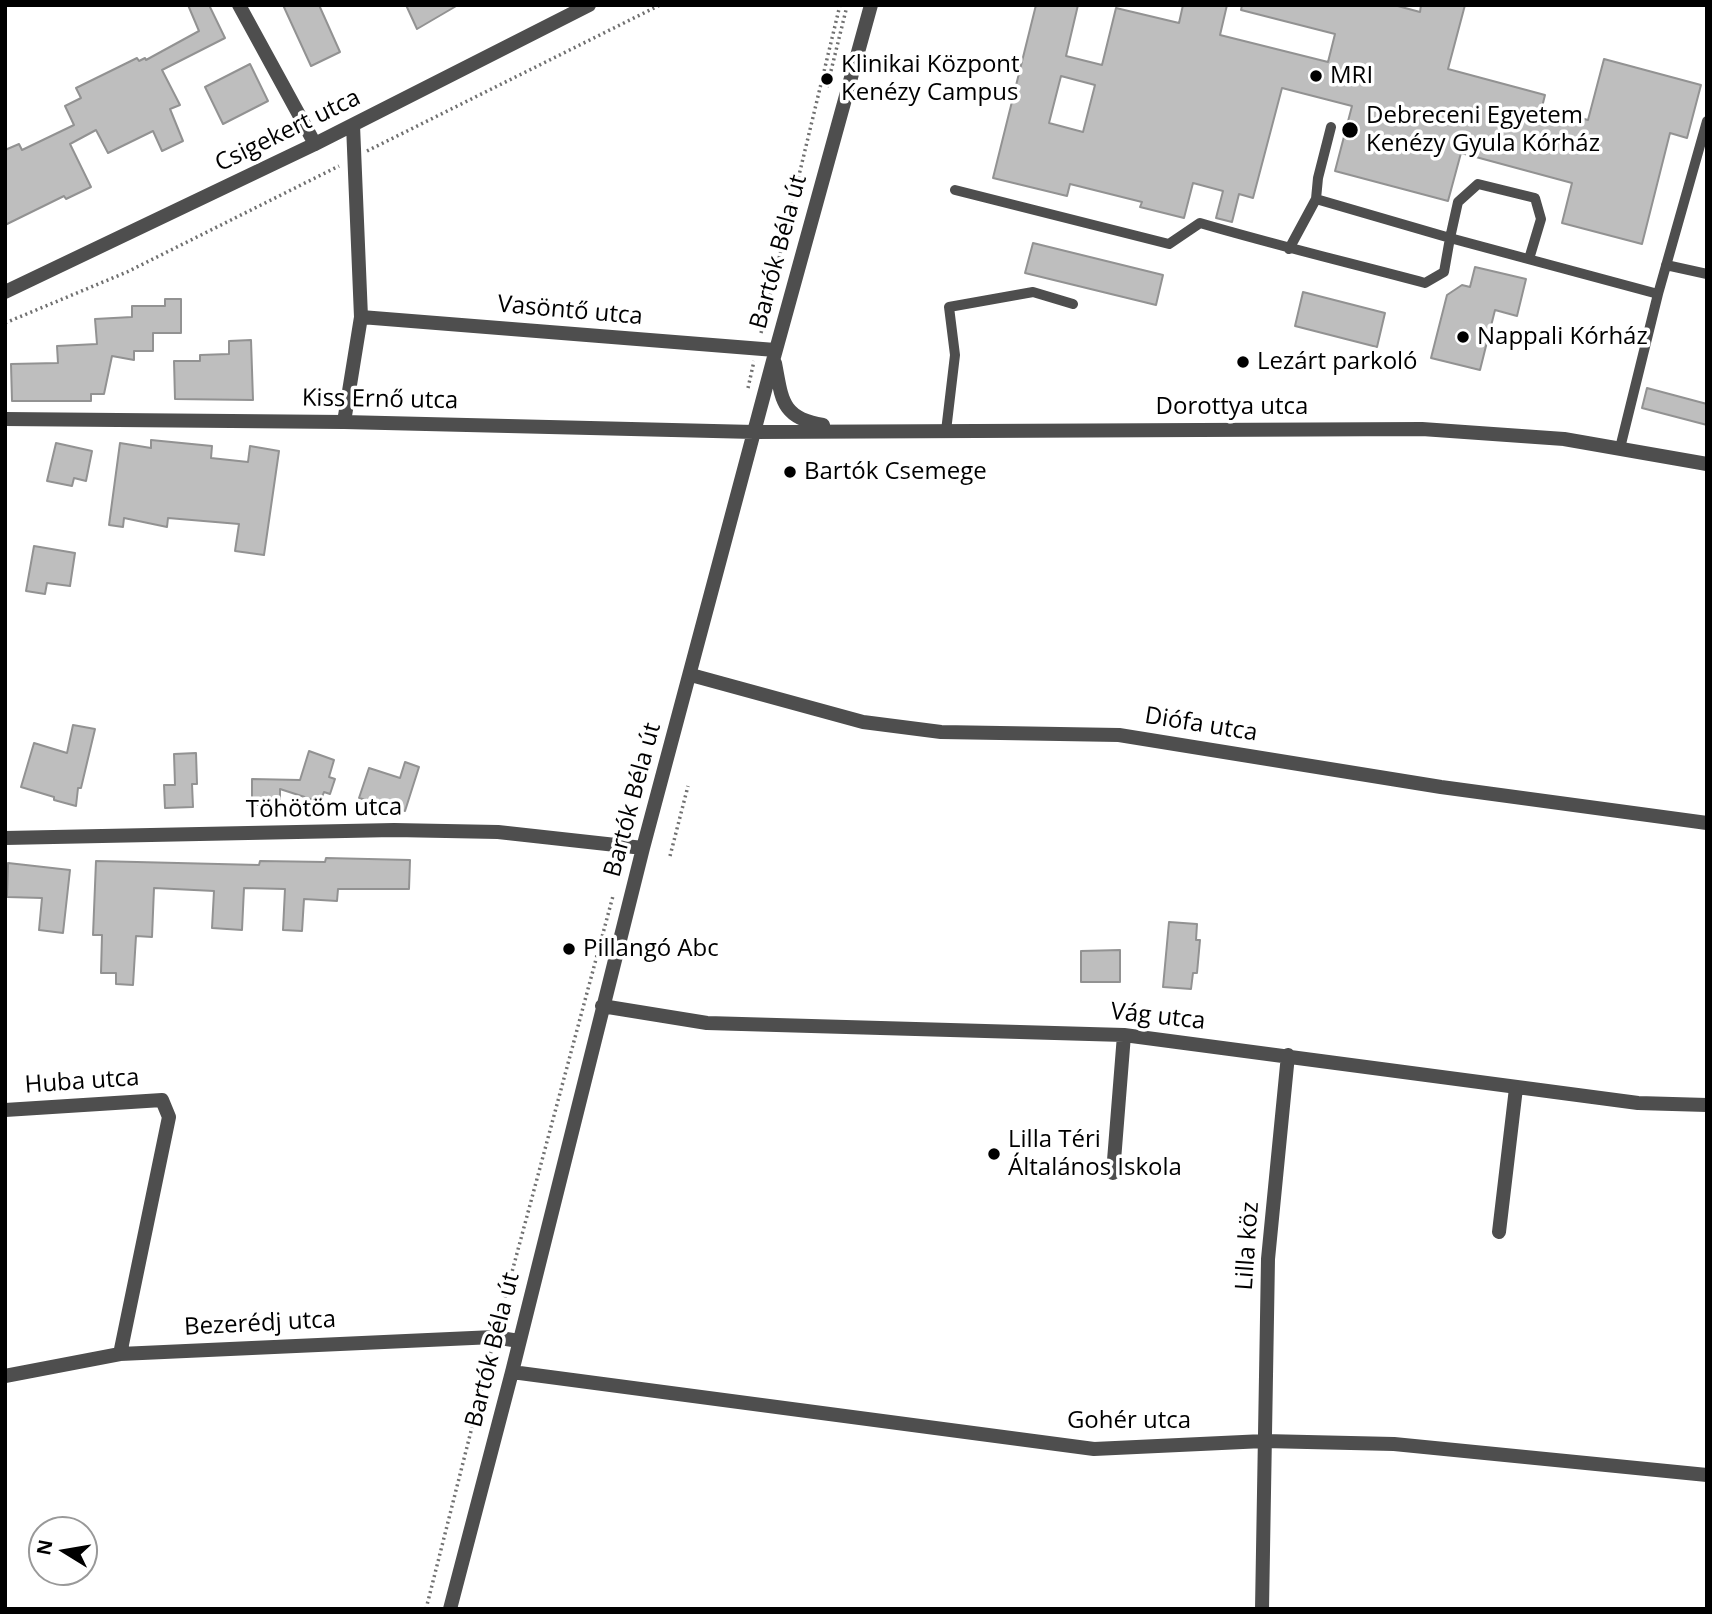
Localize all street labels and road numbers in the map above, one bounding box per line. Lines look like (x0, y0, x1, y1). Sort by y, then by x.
street label: Csigekert utca (211, 83, 365, 179)
street label: Bartók Béla út (745, 172, 813, 332)
street label: Vasöntő utca (496, 290, 644, 332)
street label: Kiss Ernő utca (302, 384, 458, 416)
street label: Dorottya utca (1156, 393, 1308, 421)
street label: Diófa utca (1143, 702, 1259, 748)
street label: Bartók Béla út (599, 720, 667, 880)
street label: Töhötöm utca (246, 793, 402, 825)
street label: Vág utca (1109, 998, 1207, 1036)
street label: Huba utca (24, 1064, 140, 1100)
street label: Lilla köz (1231, 1201, 1265, 1291)
street label: Bartók Béla út (460, 1270, 526, 1430)
street label: Bezerédj utca (183, 1306, 337, 1342)
street label: Gohér utca (1067, 1407, 1191, 1435)

